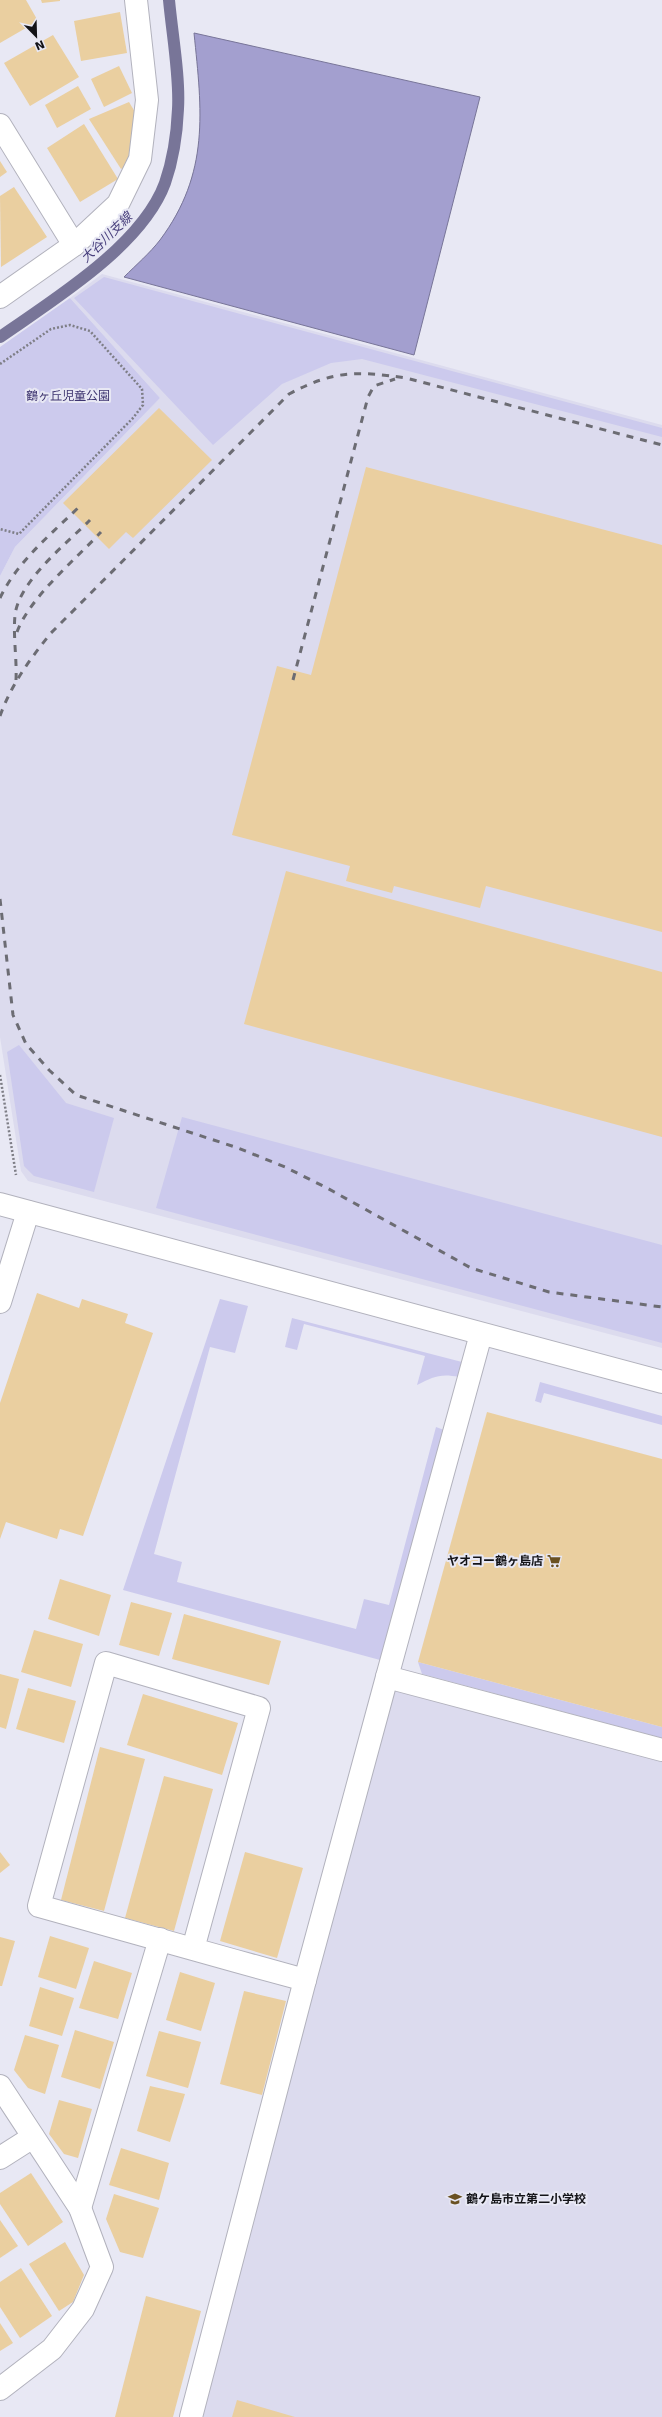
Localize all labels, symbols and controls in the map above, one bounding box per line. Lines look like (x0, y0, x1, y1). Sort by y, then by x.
north arrow (16, 16, 56, 56)
text: N (33, 37, 46, 53)
water label: 大谷川支線 (78, 208, 136, 265)
park label: 鶴ヶ丘児童公園 (26, 389, 110, 403)
supermarket icon: ヤオコー鶴ヶ島店 (546, 1553, 562, 1569)
place label: ヤオコー鶴ヶ島店 (447, 1554, 543, 1568)
school or university icon: 鶴ケ島市立第二小学校 (447, 2191, 463, 2207)
place label: 鶴ケ島市立第二小学校 (466, 2192, 586, 2206)

